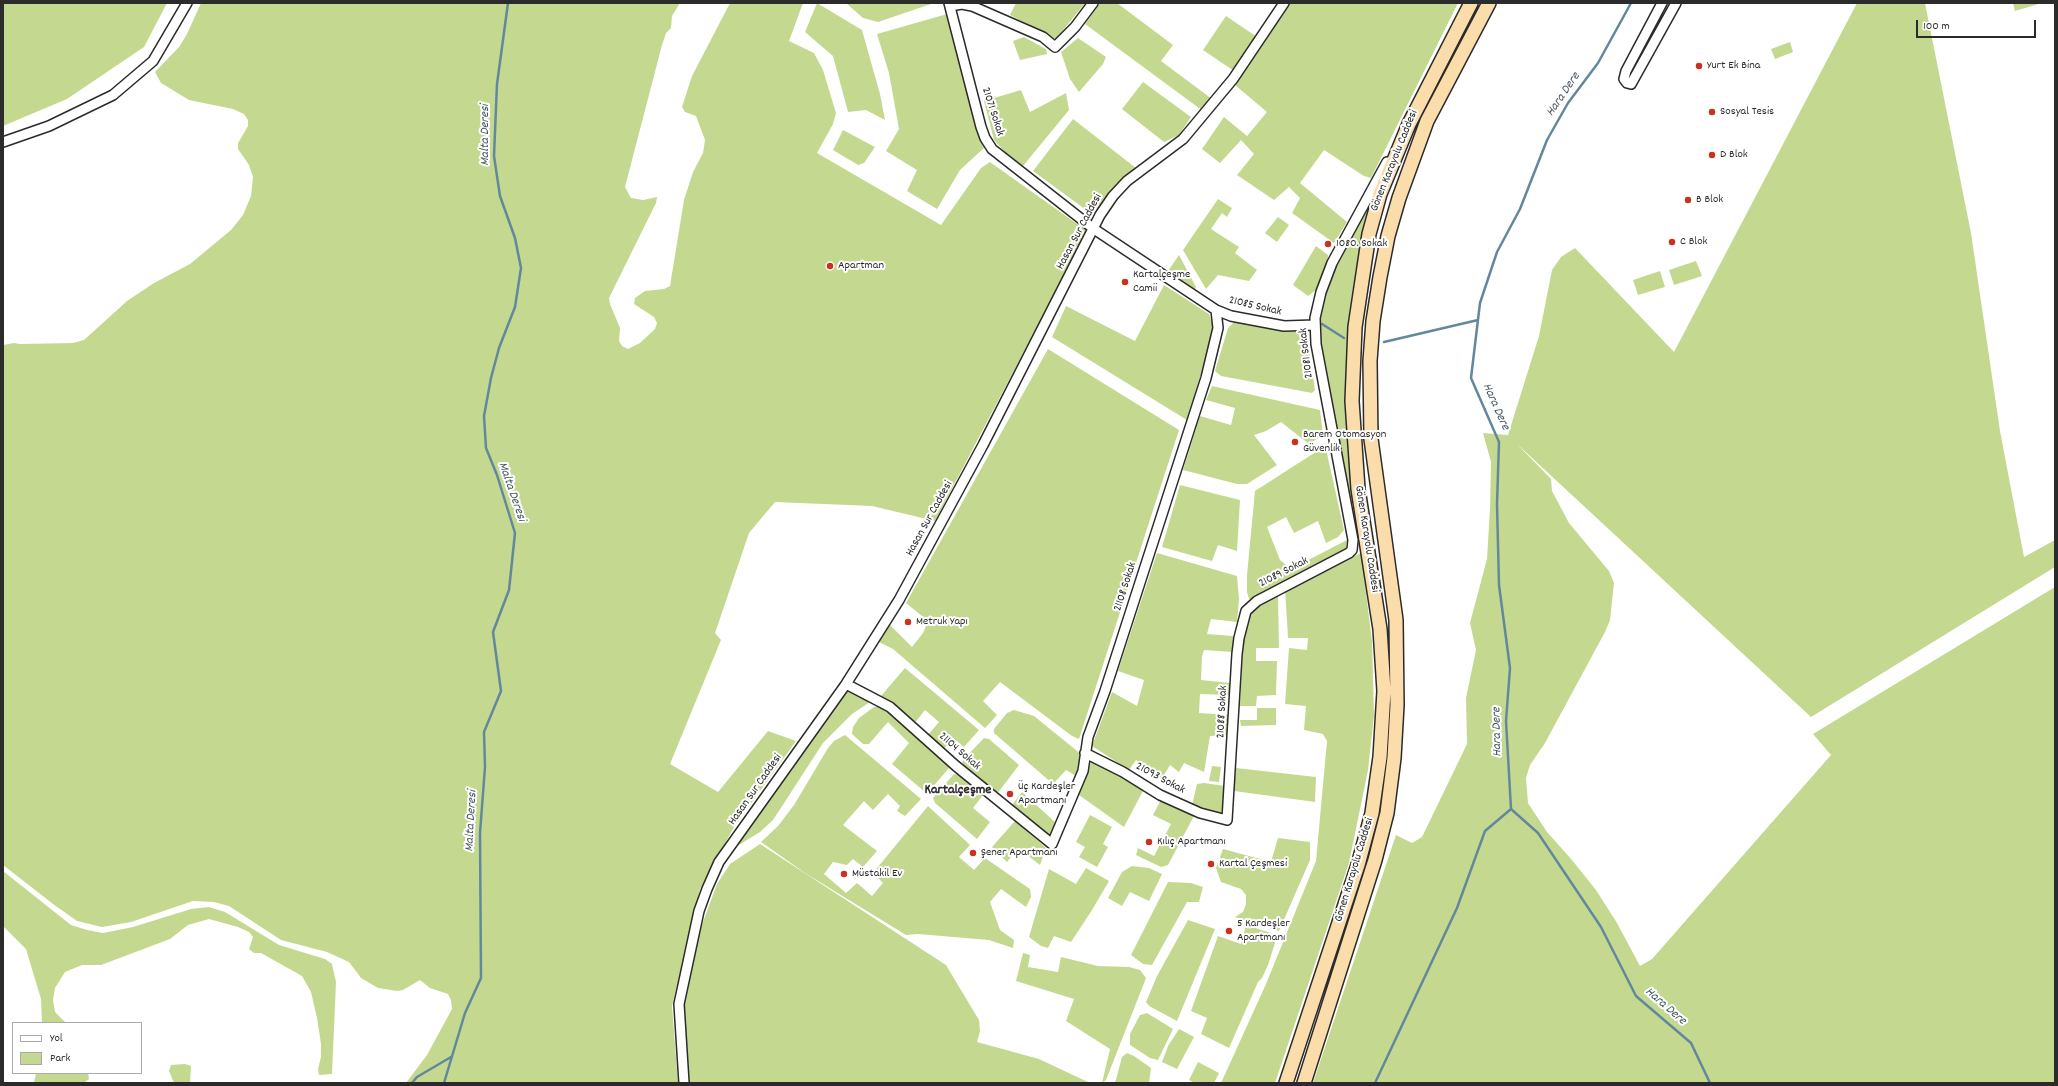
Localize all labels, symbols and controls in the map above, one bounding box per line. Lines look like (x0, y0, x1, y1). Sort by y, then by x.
scale bar (1918, 12, 2038, 38)
text: 100 m (1923, 18, 1950, 35)
place label: Yurt Ek Bina (1707, 59, 1760, 73)
marker: Yurt Ek Bina (1694, 61, 1704, 71)
water label: Hara Dere (1544, 70, 1584, 120)
street label: 21071 Sokak (977, 86, 1007, 138)
water label: Malta Deresi (478, 104, 494, 166)
place label: Sosyal Tesis (1720, 105, 1774, 119)
marker: Sosyal Tesis (1707, 107, 1717, 117)
street label: Gönen Karayolu Caddesi (1368, 108, 1422, 214)
place label: D Blok (1720, 148, 1748, 162)
marker: D Blok (1707, 150, 1717, 160)
street label: Hasan Sur Caddesi (1054, 192, 1106, 272)
place label: B Blok (1696, 193, 1723, 207)
marker: B Blok (1683, 195, 1693, 205)
place label: C Blok (1680, 235, 1707, 249)
place label: 1080. Sokak (1336, 237, 1387, 251)
marker: C Blok (1667, 237, 1677, 247)
marker: 1080. Sokak (1323, 239, 1333, 249)
place label: Apartman (838, 259, 884, 273)
marker: Apartman (825, 261, 835, 271)
place label: Kartalçeşme Camii (1133, 268, 1190, 296)
marker: Kartalçeşme Camii (1120, 277, 1130, 287)
street label: 21085 Sokak (1227, 294, 1283, 320)
street label: 21081 Sokak (1297, 327, 1317, 379)
water label: Hara Dere (1478, 381, 1512, 433)
place label: Barem Otomasyon Güvenlik (1303, 428, 1386, 456)
marker: Barem Otomasyon Güvenlik (1290, 437, 1300, 447)
water label: Malta Deresi (494, 460, 528, 524)
street label: Hasan Sur Caddesi (903, 479, 957, 559)
street label: Gönen Karayolu Caddesi (1350, 484, 1382, 594)
street label: 21089 Sokak (1257, 554, 1311, 592)
street label: 21108 Sokak (1111, 561, 1141, 613)
place label: Metruk Yapı (916, 615, 968, 629)
marker: Metruk Yapı (903, 617, 913, 627)
street label: 21088 Sokak (1214, 685, 1232, 739)
water label: Hara Dere (1490, 707, 1506, 757)
street label: 21104 Sokak (935, 730, 983, 774)
street label: Hasan Sur Caddesi (726, 752, 786, 828)
street label: 21093 Sokak (1133, 760, 1187, 798)
place label: Üç Kardeşler Apartmanı (1018, 780, 1075, 808)
district label: Kartalçeşme (925, 783, 991, 799)
marker: Üç Kardeşler Apartmanı (1005, 789, 1015, 799)
water label: Malta Deresi (463, 790, 481, 852)
street label: Gönen Karayolu Caddesi (1332, 816, 1378, 924)
place label: Kılıç Apartmanı (1157, 835, 1226, 849)
marker: Kılıç Apartmanı (1144, 837, 1154, 847)
place label: Şener Apartmanı (981, 846, 1057, 860)
marker: Şener Apartmanı (968, 848, 978, 858)
place label: Kartal Çeşmesi (1219, 857, 1287, 871)
marker: Kartal Çeşmesi (1206, 859, 1216, 869)
place label: Müstakil Ev (852, 867, 902, 881)
marker: Müstakil Ev (839, 869, 849, 879)
place label: 5 Kardeşler Apartmanı (1237, 917, 1290, 945)
marker: 5 Kardeşler Apartmanı (1224, 926, 1234, 936)
water label: Hara Dere (1641, 985, 1689, 1029)
legend (12, 1022, 142, 1074)
text: Yol (50, 1030, 63, 1047)
text: Park (50, 1050, 70, 1067)

